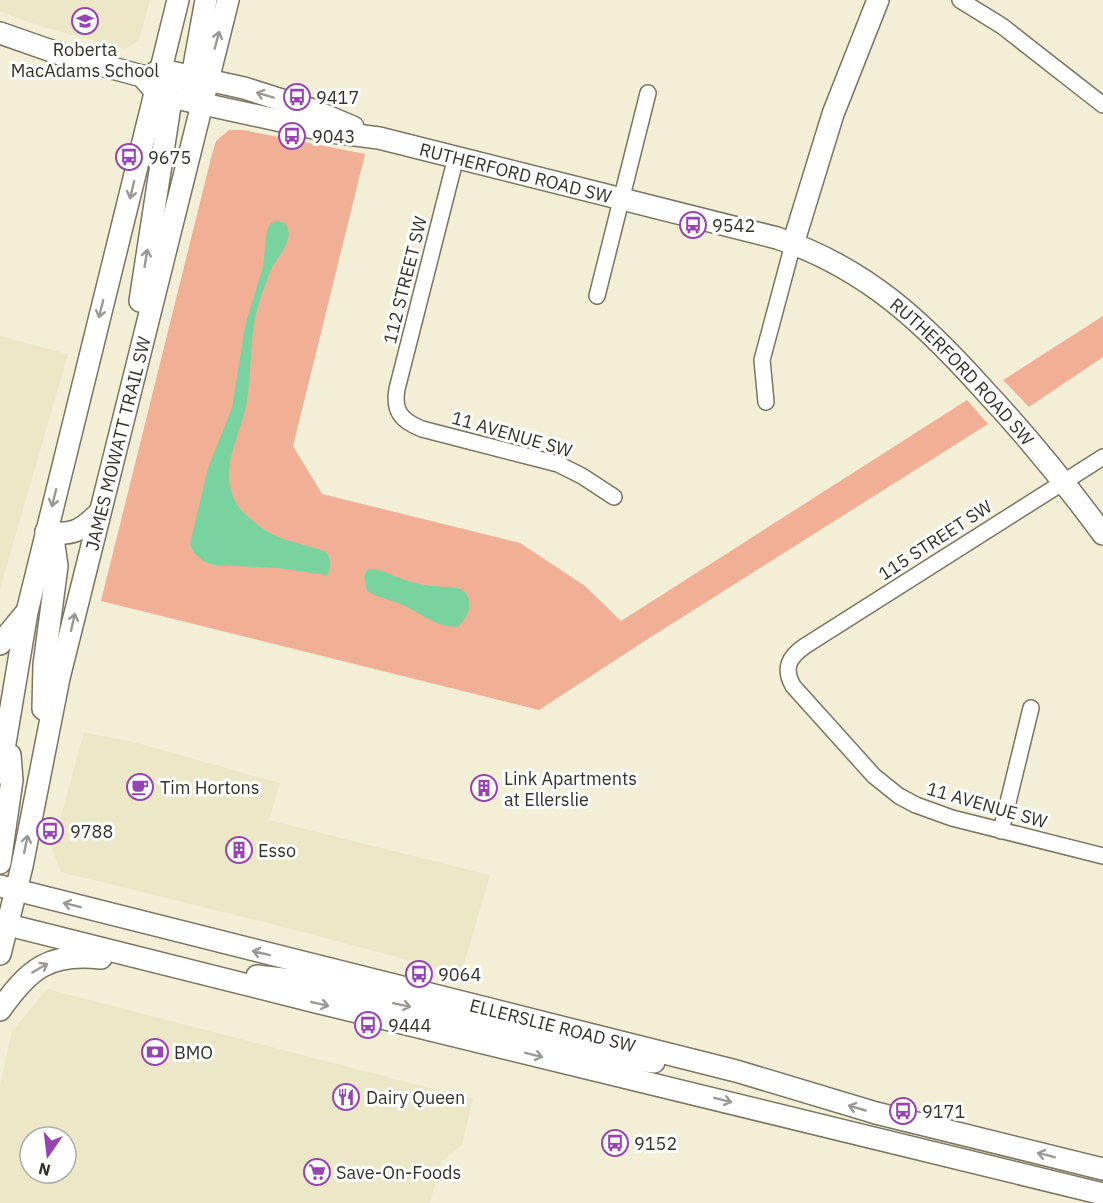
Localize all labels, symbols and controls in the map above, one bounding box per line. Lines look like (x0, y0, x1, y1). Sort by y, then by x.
school or university icon: Roberta MacAdams School (70, 6, 100, 36)
one-way arrow (212, 31, 224, 50)
place label: Roberta MacAdams School (11, 38, 159, 82)
bus stop icon: 9417 (282, 82, 312, 112)
place label: 9417 (316, 86, 359, 109)
one-way arrow (256, 89, 275, 100)
bus stop icon: 9043 (277, 121, 307, 151)
place label: 9043 (312, 125, 355, 148)
street label: RUTHERFORD ROAD SW (417, 137, 614, 207)
bus stop icon: 9675 (114, 142, 144, 172)
place label: 9675 (148, 146, 191, 169)
one-way arrow (125, 180, 137, 199)
bus stop icon: 9542 (678, 210, 708, 240)
street label: 112 STREET SW (378, 214, 432, 346)
place label: 9542 (712, 214, 755, 237)
one-way arrow (141, 248, 152, 268)
street label: RUTHERFORD ROAD SW (886, 292, 1039, 450)
one-way arrow (95, 299, 107, 318)
street label: JAMES MOWATT TRAIL SW (80, 334, 155, 553)
street label: 11 AVENUE SW (449, 406, 575, 462)
one-way arrow (48, 488, 60, 507)
street label: 115 STREET SW (874, 495, 996, 585)
one-way arrow (67, 612, 79, 631)
place label: Link Apartments at Ellerslie (504, 767, 637, 811)
cafe icon: Tim Hortons (125, 772, 155, 802)
building icon: Link Apartments at Ellerslie (469, 773, 499, 803)
place label: Tim Hortons (160, 776, 260, 799)
street label: 11 AVENUE SW (924, 777, 1050, 833)
bus stop icon: 9788 (35, 816, 65, 846)
place label: 9788 (70, 820, 113, 843)
one-way arrow (21, 834, 33, 853)
building icon: Esso (224, 835, 254, 865)
place label: Esso (258, 839, 296, 862)
one-way arrow (63, 898, 82, 910)
one-way arrow (252, 946, 271, 958)
bus stop icon: 9064 (404, 959, 434, 989)
one-way arrow (31, 962, 48, 974)
place label: 9064 (438, 963, 481, 986)
street label: ELLERSLIE ROAD SW (467, 993, 638, 1057)
one-way arrow (311, 998, 330, 1010)
one-way arrow (392, 999, 411, 1011)
bus stop icon: 9444 (353, 1010, 383, 1040)
place label: 9444 (388, 1014, 431, 1037)
bank icon: BMO (140, 1037, 170, 1067)
place label: BMO (174, 1041, 213, 1064)
one-way arrow (524, 1049, 543, 1061)
restaurant icon: Dairy Queen (331, 1082, 361, 1112)
place label: Dairy Queen (366, 1086, 465, 1109)
one-way arrow (713, 1095, 732, 1107)
bus stop icon: 9171 (888, 1096, 918, 1126)
place label: 9171 (922, 1100, 965, 1123)
one-way arrow (848, 1101, 867, 1113)
north arrow (18, 1125, 78, 1185)
bus stop icon: 9152 (600, 1128, 630, 1158)
place label: 9152 (634, 1132, 677, 1155)
one-way arrow (1037, 1148, 1056, 1160)
supermarket icon: Save-On-Foods (302, 1157, 332, 1187)
text: N (36, 1158, 52, 1181)
place label: Save-On-Foods (336, 1161, 461, 1184)

